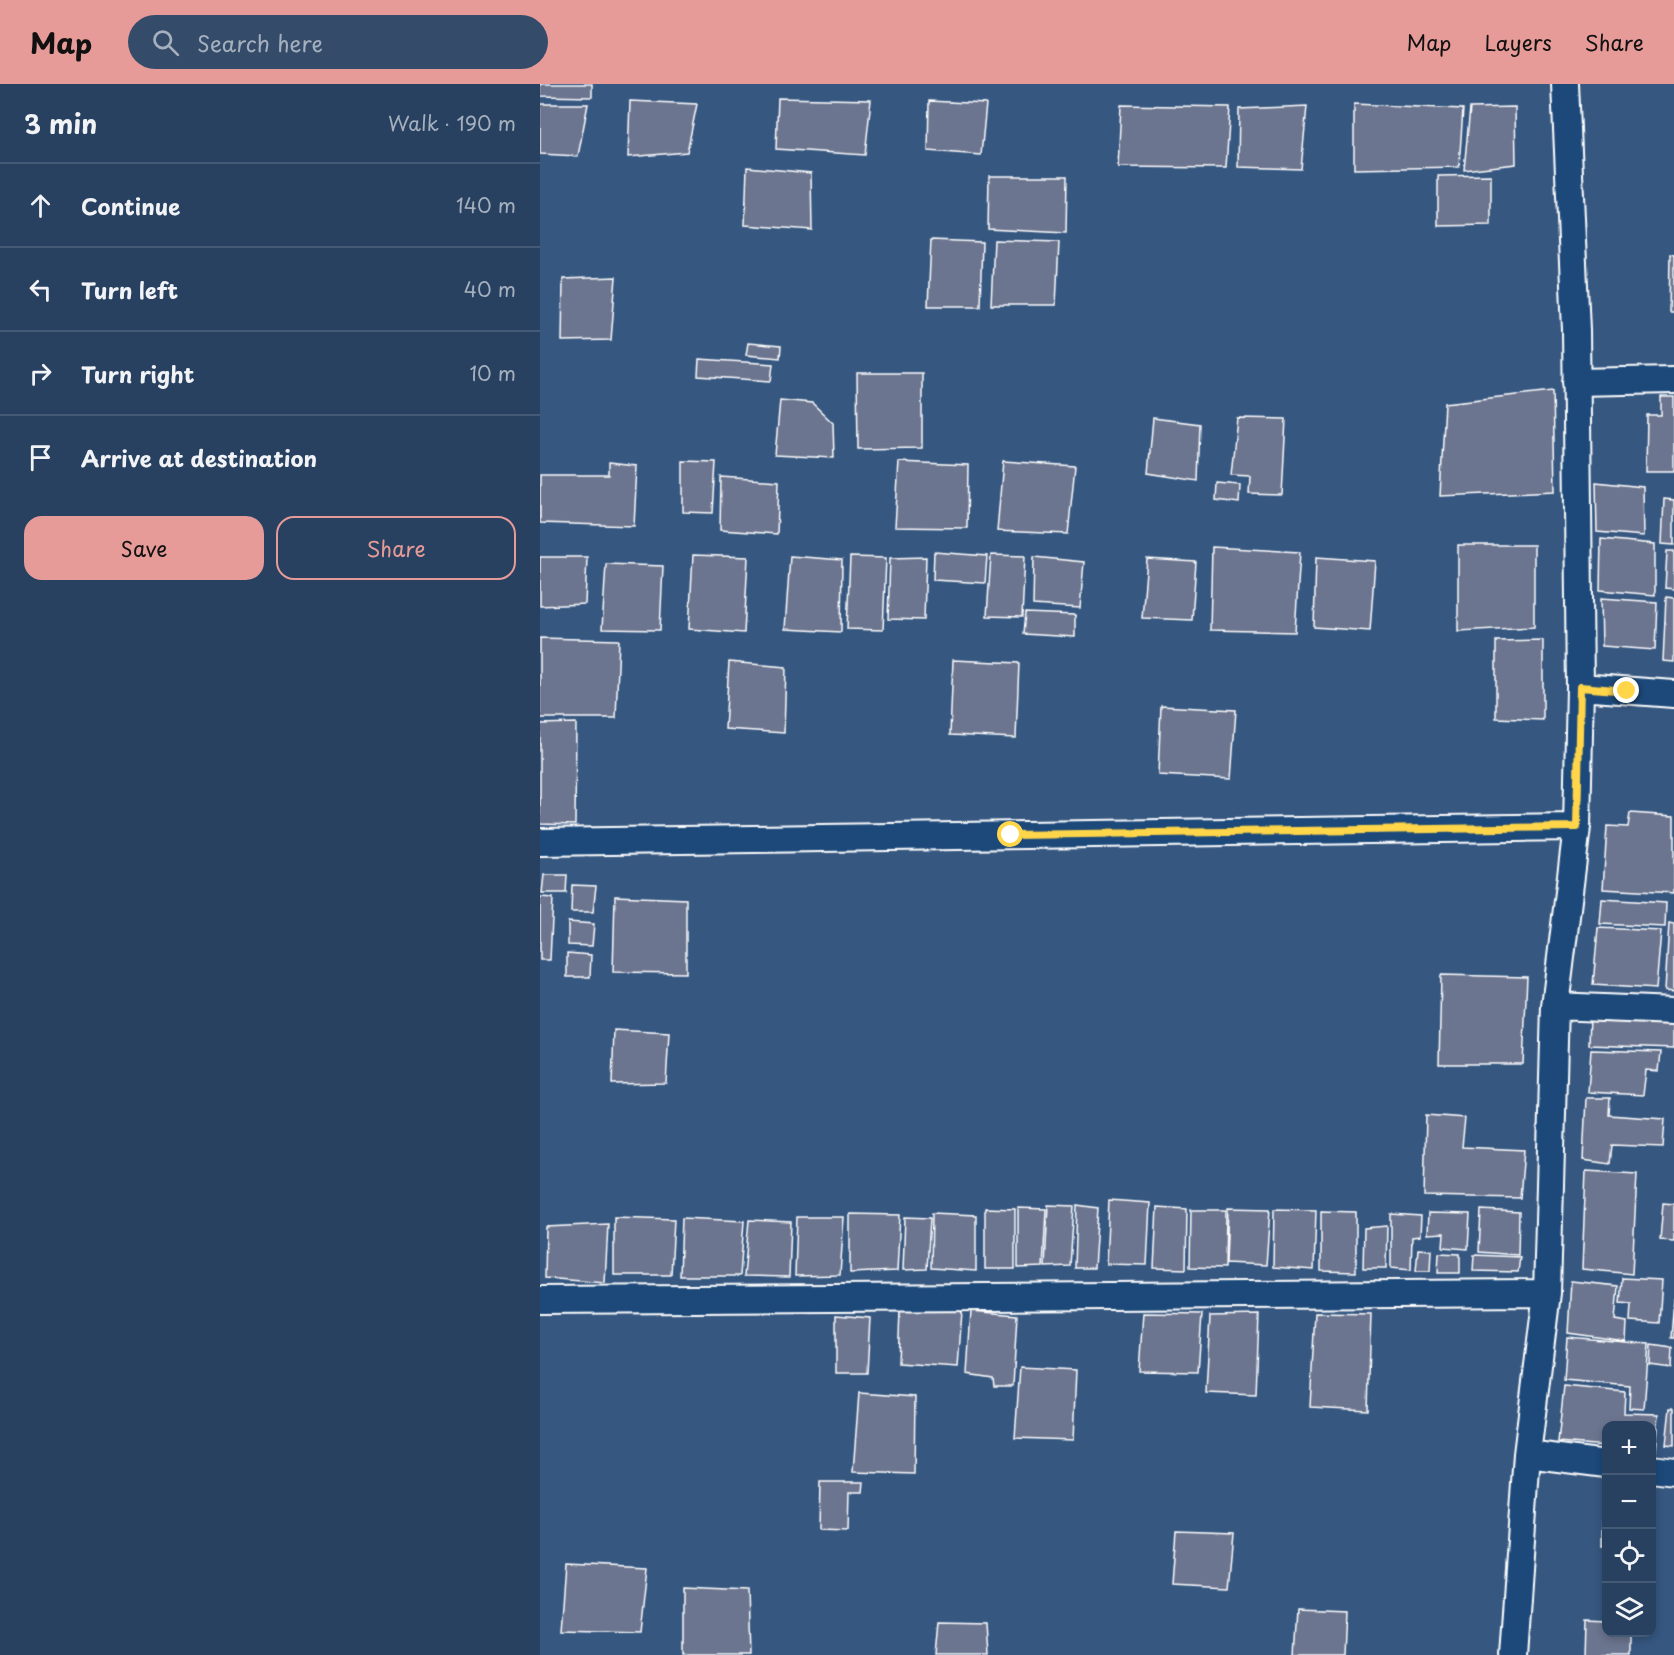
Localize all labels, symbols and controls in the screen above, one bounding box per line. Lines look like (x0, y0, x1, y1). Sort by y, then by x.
search box (128, 15, 548, 69)
text: Map (30, 21, 92, 64)
icon: search (149, 26, 182, 59)
text: Search here (197, 26, 323, 59)
text: Map (1407, 26, 1451, 58)
text: Layers (1484, 26, 1552, 58)
text: Share (1585, 26, 1644, 58)
text: 3 min (24, 104, 97, 143)
text: Walk · 190 m (388, 108, 516, 138)
icon: ahead (24, 189, 57, 222)
text: Continue (81, 189, 180, 222)
text: 140 m (456, 190, 516, 220)
icon: left (24, 273, 57, 306)
text: Turn left (81, 273, 178, 306)
text: 40 m (464, 274, 516, 304)
icon: right (24, 357, 57, 390)
text: Turn right (81, 357, 194, 390)
text: 10 m (469, 358, 516, 388)
icon: arrive (24, 441, 57, 474)
text: Arrive at destination (81, 441, 317, 474)
button: Save (24, 516, 264, 580)
button: Share (276, 516, 516, 580)
route end (1613, 677, 1639, 703)
route start (997, 821, 1023, 847)
map controls (1602, 1421, 1656, 1637)
button: + (1602, 1421, 1656, 1475)
button: − (1602, 1475, 1656, 1529)
button: locate (1602, 1529, 1656, 1583)
button: layers (1602, 1583, 1656, 1637)

